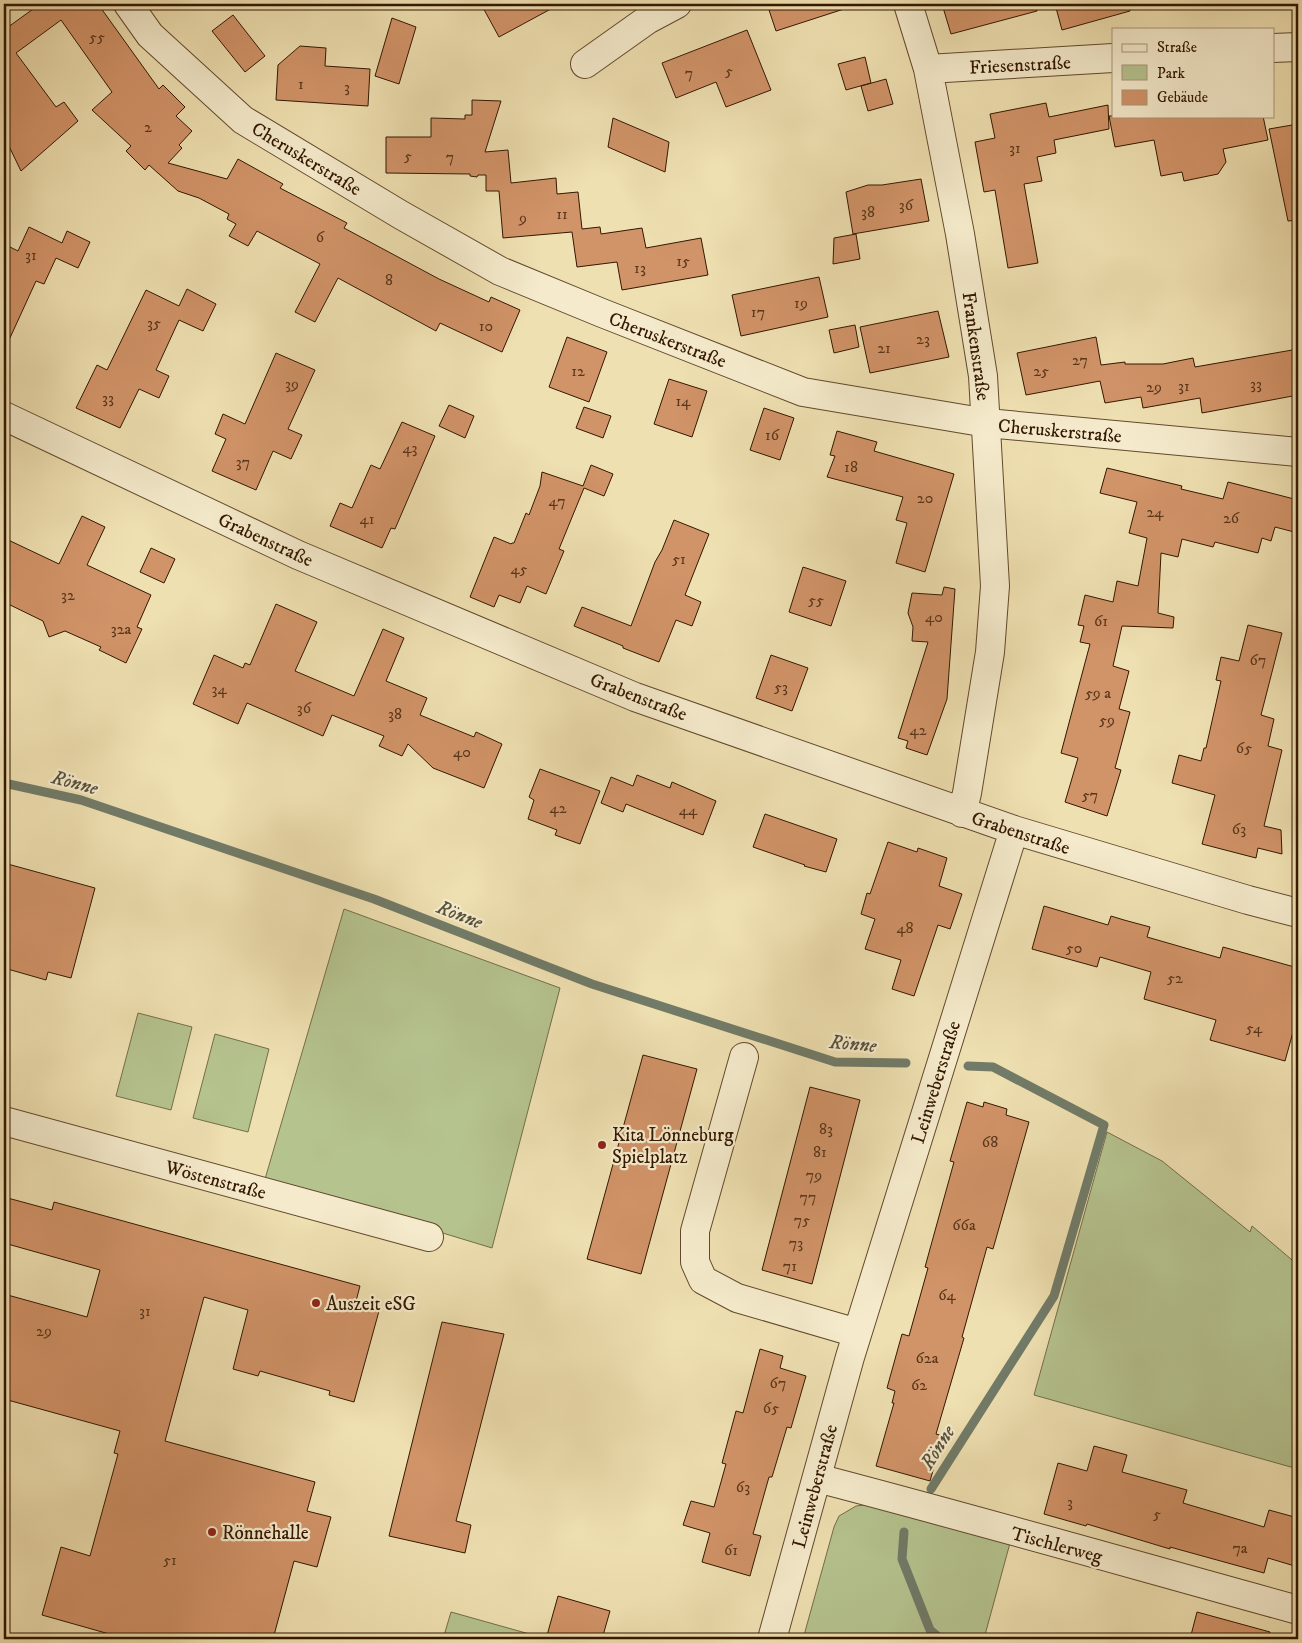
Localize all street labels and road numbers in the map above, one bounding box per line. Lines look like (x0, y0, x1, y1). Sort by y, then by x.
street label: Friesenstraße (969, 51, 1072, 80)
street label: Cheruskerstraße (247, 117, 365, 201)
street label: Frankenstraße (956, 290, 995, 402)
street label: Cheruskerstraße (605, 307, 730, 373)
street label: Cheruskerstraße (997, 415, 1123, 448)
street label: Grabenstraße (214, 508, 317, 572)
street label: Grabenstraße (587, 668, 690, 726)
street label: Grabenstraße (968, 807, 1073, 860)
street label: Leinweberstraße (907, 1018, 966, 1147)
street label: Wöstenstraße (162, 1156, 269, 1205)
street label: Leinweberstraße (788, 1422, 843, 1551)
street label: Tischlerweg (1008, 1522, 1106, 1569)

